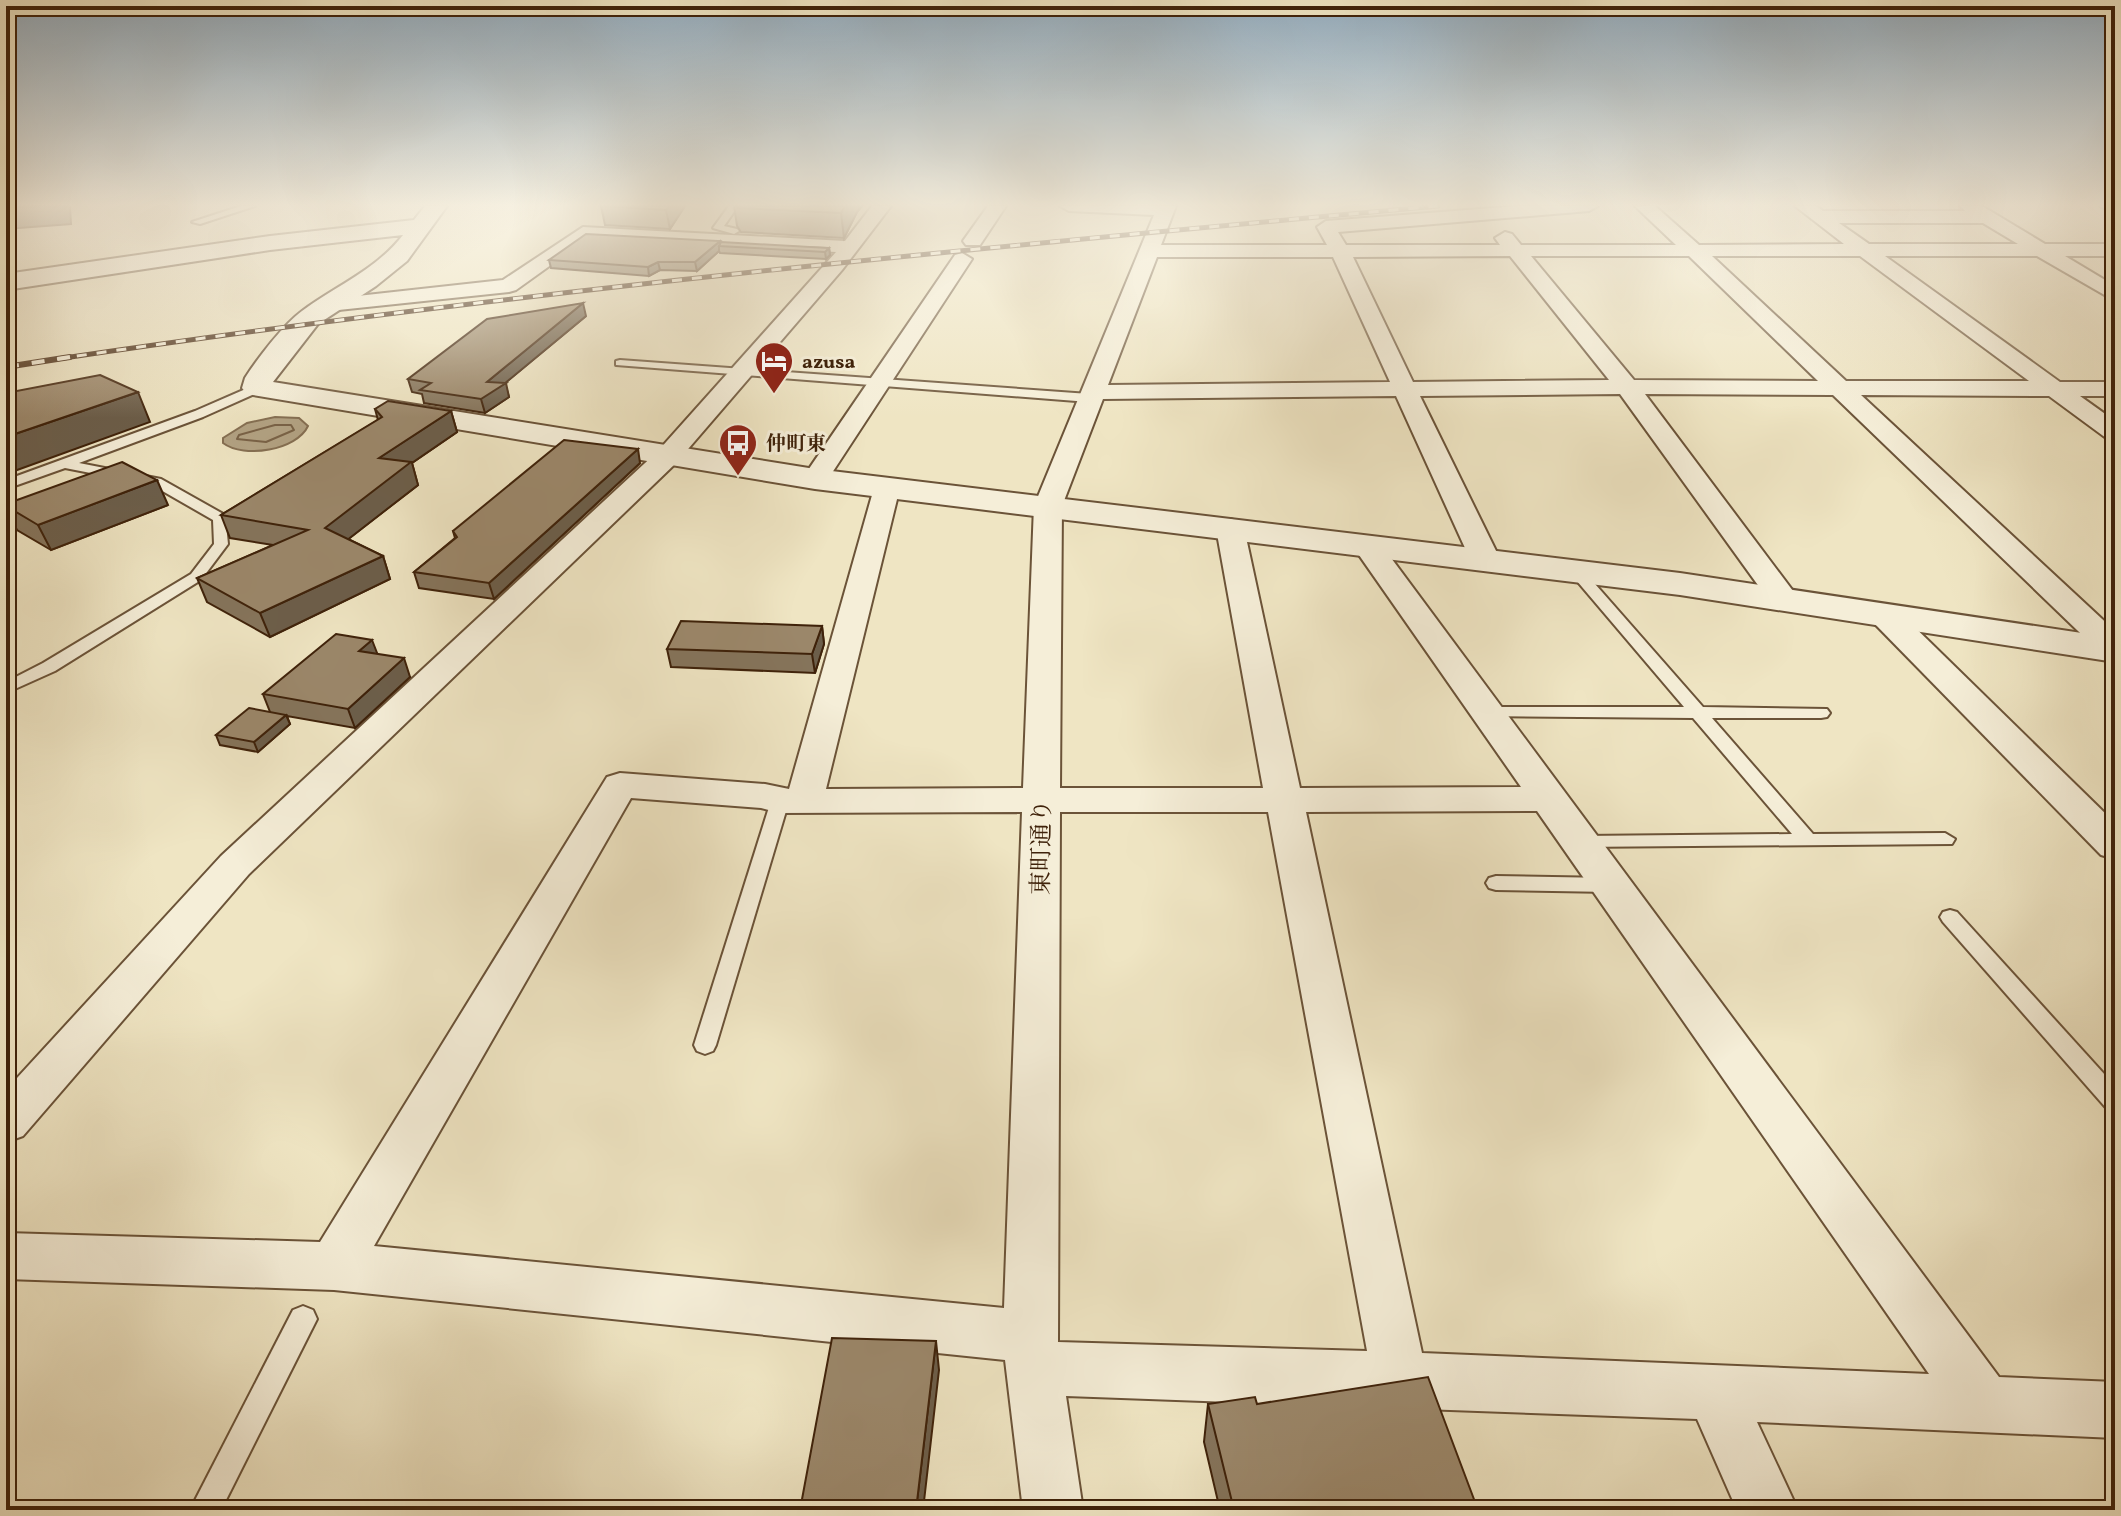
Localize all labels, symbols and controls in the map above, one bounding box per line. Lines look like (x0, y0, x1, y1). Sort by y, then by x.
hotel icon: azusa (753, 340, 795, 395)
place label: azusa (802, 349, 856, 377)
bus stop icon: 仲町東 (717, 422, 759, 477)
place label: 仲町東 (766, 431, 826, 459)
street label: 東町通り (1025, 799, 1061, 895)

